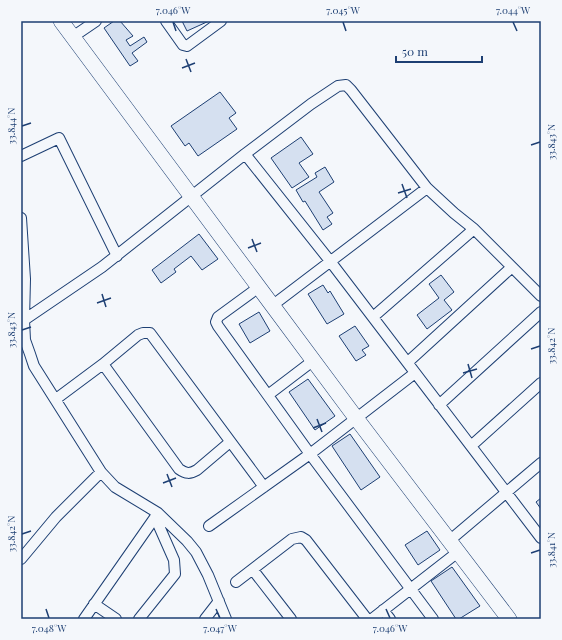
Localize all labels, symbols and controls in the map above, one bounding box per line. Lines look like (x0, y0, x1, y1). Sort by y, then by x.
text: 7.046°W (156, 3, 191, 17)
text: 7.045°W (326, 3, 361, 17)
text: 7.044°W (496, 3, 531, 17)
scale bar (396, 38, 482, 64)
text: 50 m (402, 43, 428, 59)
text: 33.844°N (4, 108, 18, 144)
text: 33.843°N (544, 124, 558, 160)
text: 33.843°N (4, 312, 18, 348)
text: 33.842°N (544, 328, 558, 364)
text: 33.842°N (4, 516, 18, 552)
text: 33.841°N (544, 532, 558, 568)
text: 7.048°W (32, 621, 67, 635)
text: 7.047°W (203, 621, 238, 635)
text: 7.046°W (373, 621, 408, 635)

